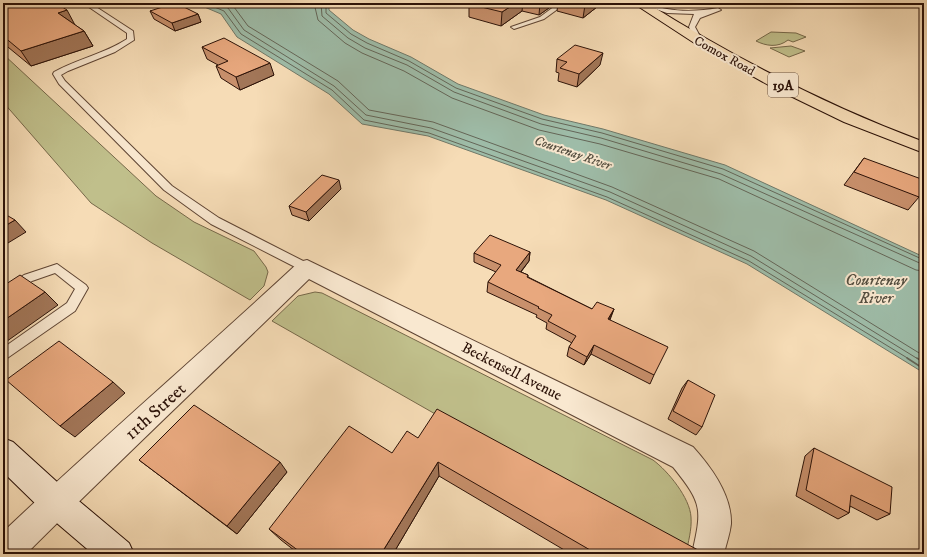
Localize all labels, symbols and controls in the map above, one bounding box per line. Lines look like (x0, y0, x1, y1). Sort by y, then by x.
street label: Comox Road (691, 33, 758, 79)
road number: 19A (768, 73, 798, 97)
water label: Courtenay River (532, 132, 615, 174)
water label: Courtenay River (845, 270, 908, 308)
street label: Beckensell Avenue (458, 338, 565, 405)
street label: 11th Street (120, 378, 191, 445)

